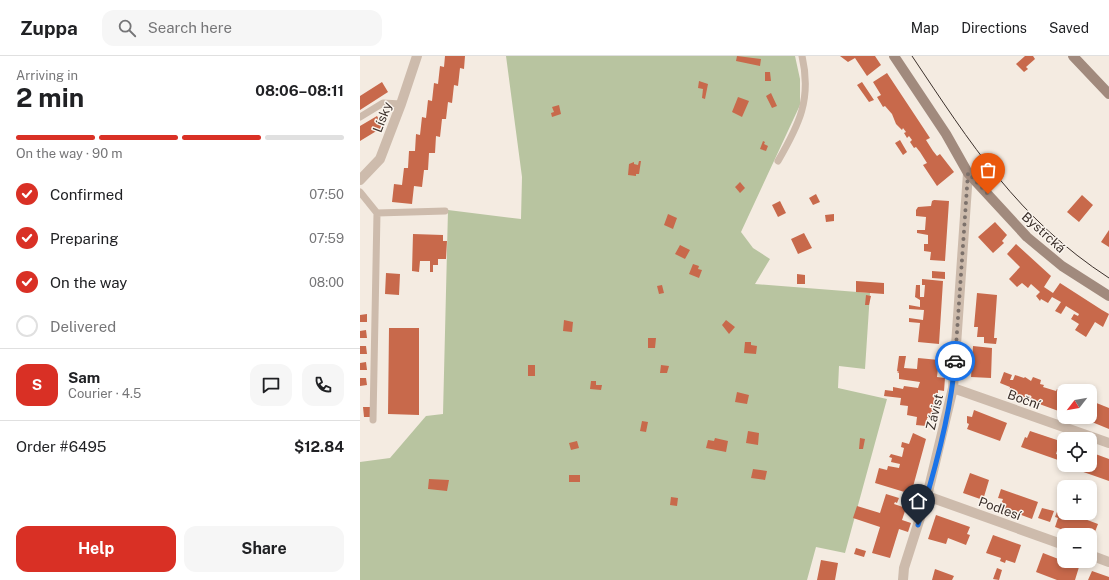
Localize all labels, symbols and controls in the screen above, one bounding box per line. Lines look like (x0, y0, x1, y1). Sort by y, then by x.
search box (102, 10, 382, 46)
text: Zuppa (20, 17, 78, 39)
icon: search (116, 17, 138, 39)
text: Search here (148, 19, 232, 36)
text: Map (911, 20, 939, 36)
text: Directions (961, 20, 1027, 36)
text: Saved (1049, 20, 1089, 36)
text: Arriving in (16, 68, 78, 83)
text: 2 min (16, 82, 84, 113)
text: 08:06–08:11 (255, 82, 344, 99)
street label: Lísky (370, 100, 395, 135)
text: On the way · 90 m (16, 146, 123, 161)
pin (971, 153, 1005, 194)
icon: bag (977, 159, 999, 181)
icon: check (16, 183, 38, 205)
text: Confirmed (50, 186, 123, 203)
text: 07:50 (309, 187, 344, 202)
street label: Bystrcká (1019, 209, 1068, 256)
icon: check (16, 227, 38, 249)
text: Preparing (50, 230, 119, 247)
text: 07:59 (309, 231, 344, 246)
icon: check (16, 271, 38, 293)
text: On the way (50, 274, 127, 291)
text: 08:00 (309, 275, 344, 290)
text: Delivered (50, 318, 116, 335)
courier (935, 341, 975, 381)
icon: car (944, 350, 966, 372)
button: chat (250, 364, 292, 406)
button: phone (302, 364, 344, 406)
text: Sam (68, 369, 100, 386)
text: S (32, 376, 42, 393)
north arrow (1057, 384, 1097, 424)
map controls (1057, 384, 1097, 568)
text: Courier · 4.5 (68, 386, 141, 401)
street label: Boční (1005, 387, 1043, 413)
street label: Závist (923, 393, 946, 432)
button: locate (1057, 432, 1097, 472)
text: Order #6495 (16, 438, 106, 455)
text: $12.84 (294, 438, 344, 455)
button: + (1057, 480, 1097, 520)
pin (901, 484, 935, 525)
icon: home (907, 490, 929, 512)
street label: Podlesí (977, 494, 1024, 523)
button: Help (16, 526, 176, 572)
button: Share (184, 526, 344, 572)
button: − (1057, 528, 1097, 568)

